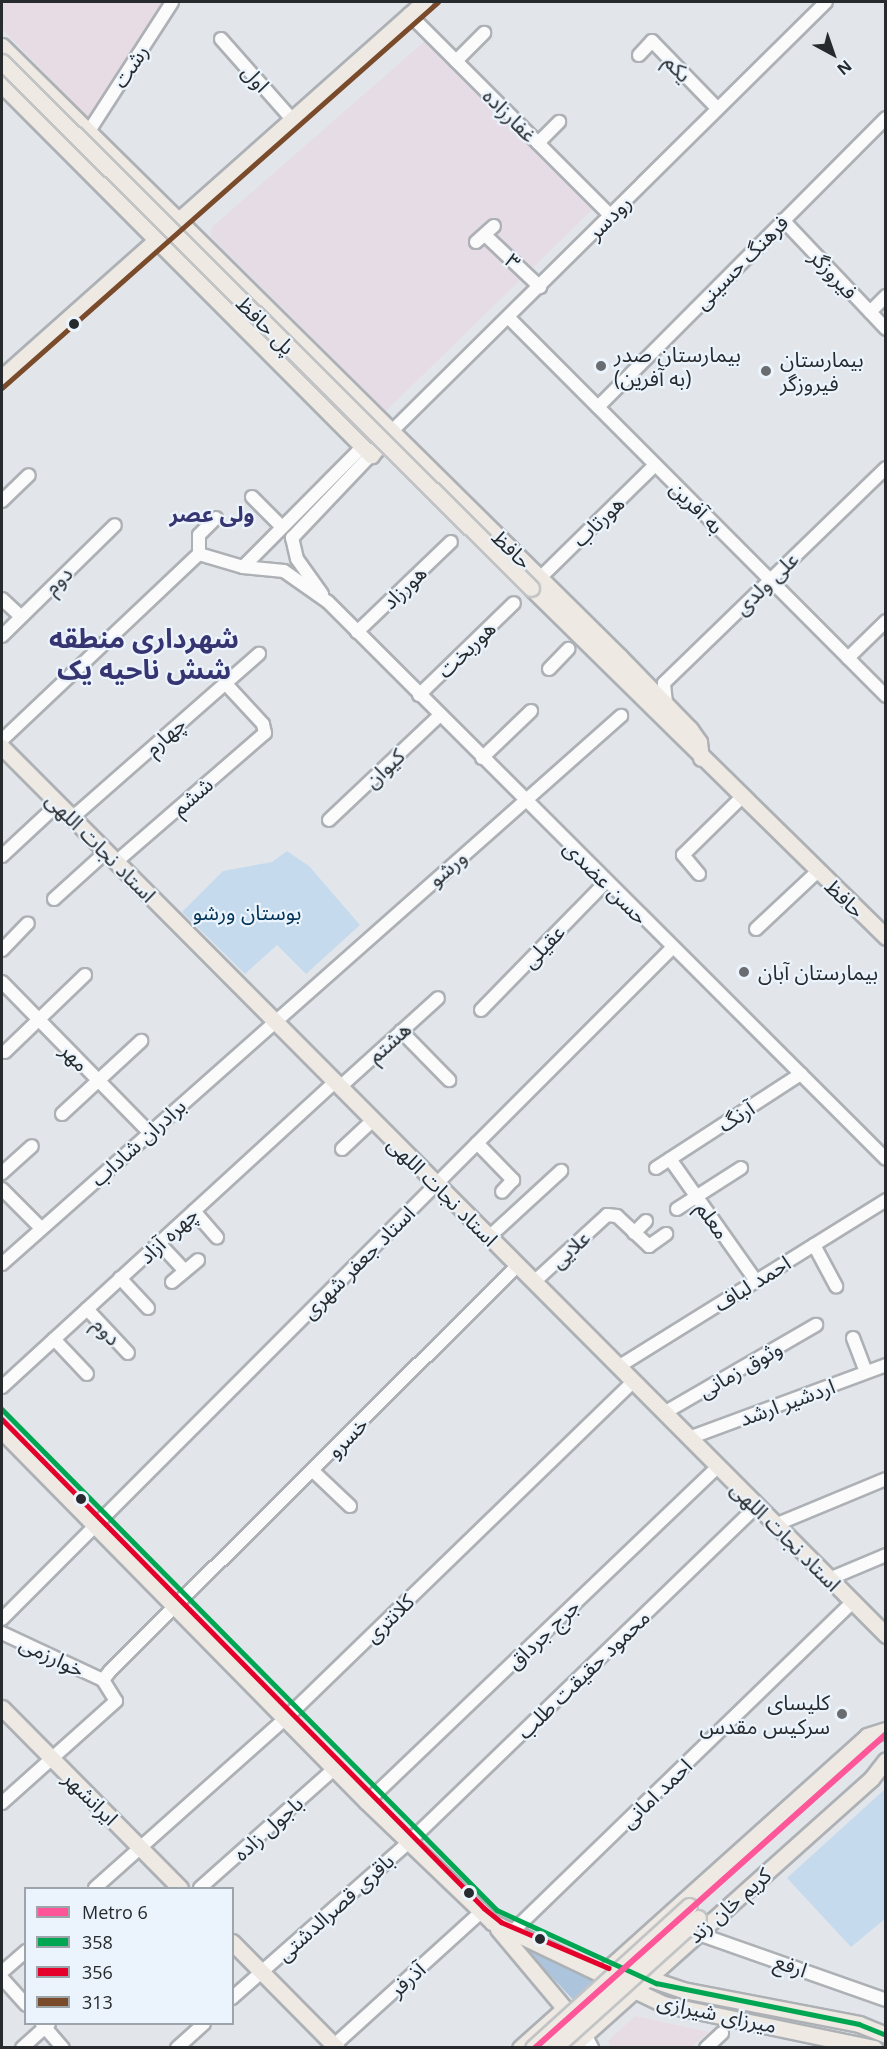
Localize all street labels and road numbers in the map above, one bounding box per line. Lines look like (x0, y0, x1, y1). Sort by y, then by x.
street label: رشت (107, 40, 153, 92)
street label: یکم (659, 49, 697, 87)
street label: اول (237, 59, 275, 97)
street label: غفارزاده (478, 83, 542, 147)
street label: رودسر (582, 190, 636, 244)
street label: فرهنگ حسینی (689, 210, 793, 314)
street label: فیروزگر (805, 244, 863, 304)
street label: ۳ (500, 248, 526, 274)
street label: پل حافظ (231, 290, 301, 360)
street label: به آفرین (665, 475, 729, 539)
street label: هورتاب (567, 490, 629, 552)
street label: حافظ (487, 524, 537, 574)
street label: علی ولدی (729, 546, 803, 620)
street label: هورزاد (377, 560, 431, 614)
street label: دوم (39, 561, 77, 599)
street label: هوربخت (432, 615, 500, 683)
street label: چهارم (139, 711, 191, 761)
street label: کیوان (359, 743, 409, 793)
street label: ششم (166, 771, 218, 821)
street label: استاد نجات اللهی (41, 787, 161, 907)
street label: حسن عضدی (559, 835, 653, 929)
street label: ورشو (423, 844, 471, 892)
street label: حافظ (820, 873, 870, 923)
street label: عقیلی (516, 919, 570, 973)
street label: هشتم (362, 1016, 416, 1068)
street label: مهر (56, 1037, 94, 1077)
street label: برادران شاداب (85, 1093, 191, 1191)
street label: آرنگ (713, 1095, 759, 1137)
street label: استاد نجات اللهی (383, 1131, 503, 1251)
street label: معلم (691, 1196, 735, 1244)
street label: استاد جعفر شهری (296, 1200, 420, 1324)
street label: چهره آزاد (133, 1201, 203, 1269)
street label: علایی (545, 1225, 595, 1273)
street label: احمد لباف (709, 1250, 795, 1316)
street label: دوم (88, 1312, 126, 1350)
street label: وثوق زمانی (694, 1335, 786, 1403)
street label: اردشیر ارشد (736, 1373, 838, 1431)
street label: خسرو (321, 1411, 373, 1463)
street label: استاد نجات اللهی (726, 1476, 846, 1596)
street label: کلانتری (359, 1588, 419, 1648)
street label: جرج جرداق (502, 1593, 584, 1675)
street label: محمود حقیقت طلب (511, 1604, 655, 1744)
street label: خوارزمی (16, 1630, 88, 1682)
street label: احمد امانی (615, 1753, 697, 1833)
street label: ایرانشهر (59, 1766, 123, 1830)
street label: باجول زاده (228, 1790, 308, 1866)
street label: باقری قصرالدشتی (271, 1848, 399, 1966)
street label: کریم خان زند (682, 1862, 776, 1948)
street label: ارفع (771, 1948, 811, 1982)
street label: آذرفر (384, 1956, 430, 2002)
street label: میرزای شیرازی (655, 1988, 779, 2038)

